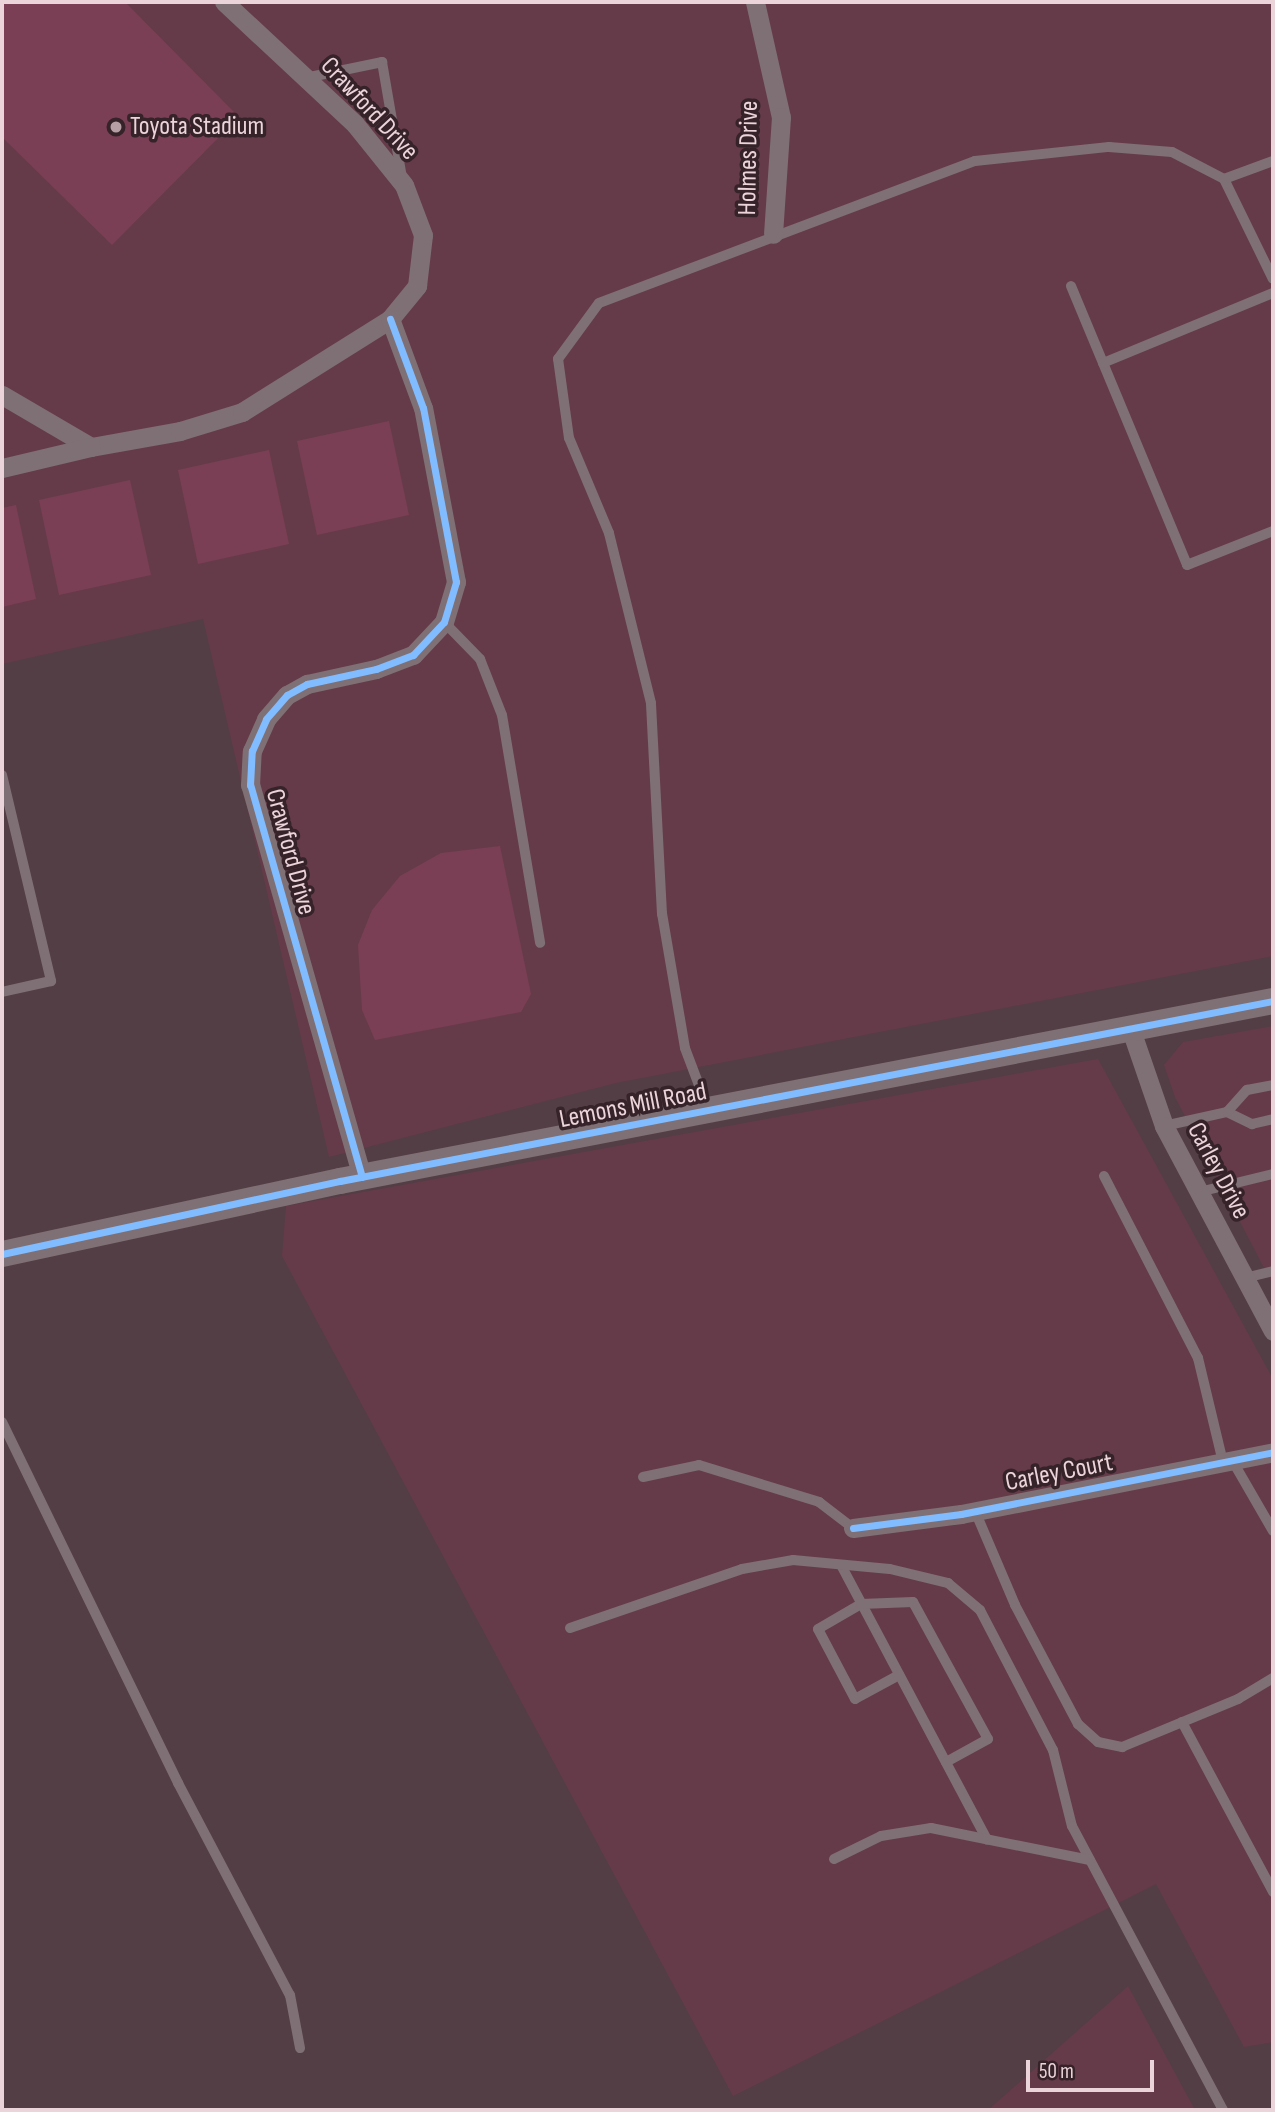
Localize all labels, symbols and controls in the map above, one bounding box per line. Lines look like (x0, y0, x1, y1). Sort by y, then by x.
street label: Crawford Drive (314, 51, 424, 167)
street label: Holmes Drive (732, 100, 766, 216)
place label: Toyota Stadium (130, 111, 264, 143)
marker: Toyota Stadium (108, 119, 124, 135)
street label: Crawford Drive (258, 786, 322, 918)
street label: Lemons Mill Road (557, 1076, 709, 1136)
street label: Carley Drive (1180, 1118, 1256, 1224)
street label: Carley Court (1003, 1447, 1115, 1499)
scale bar (1030, 2046, 1158, 2090)
text: 50 m (1039, 2059, 1074, 2084)

